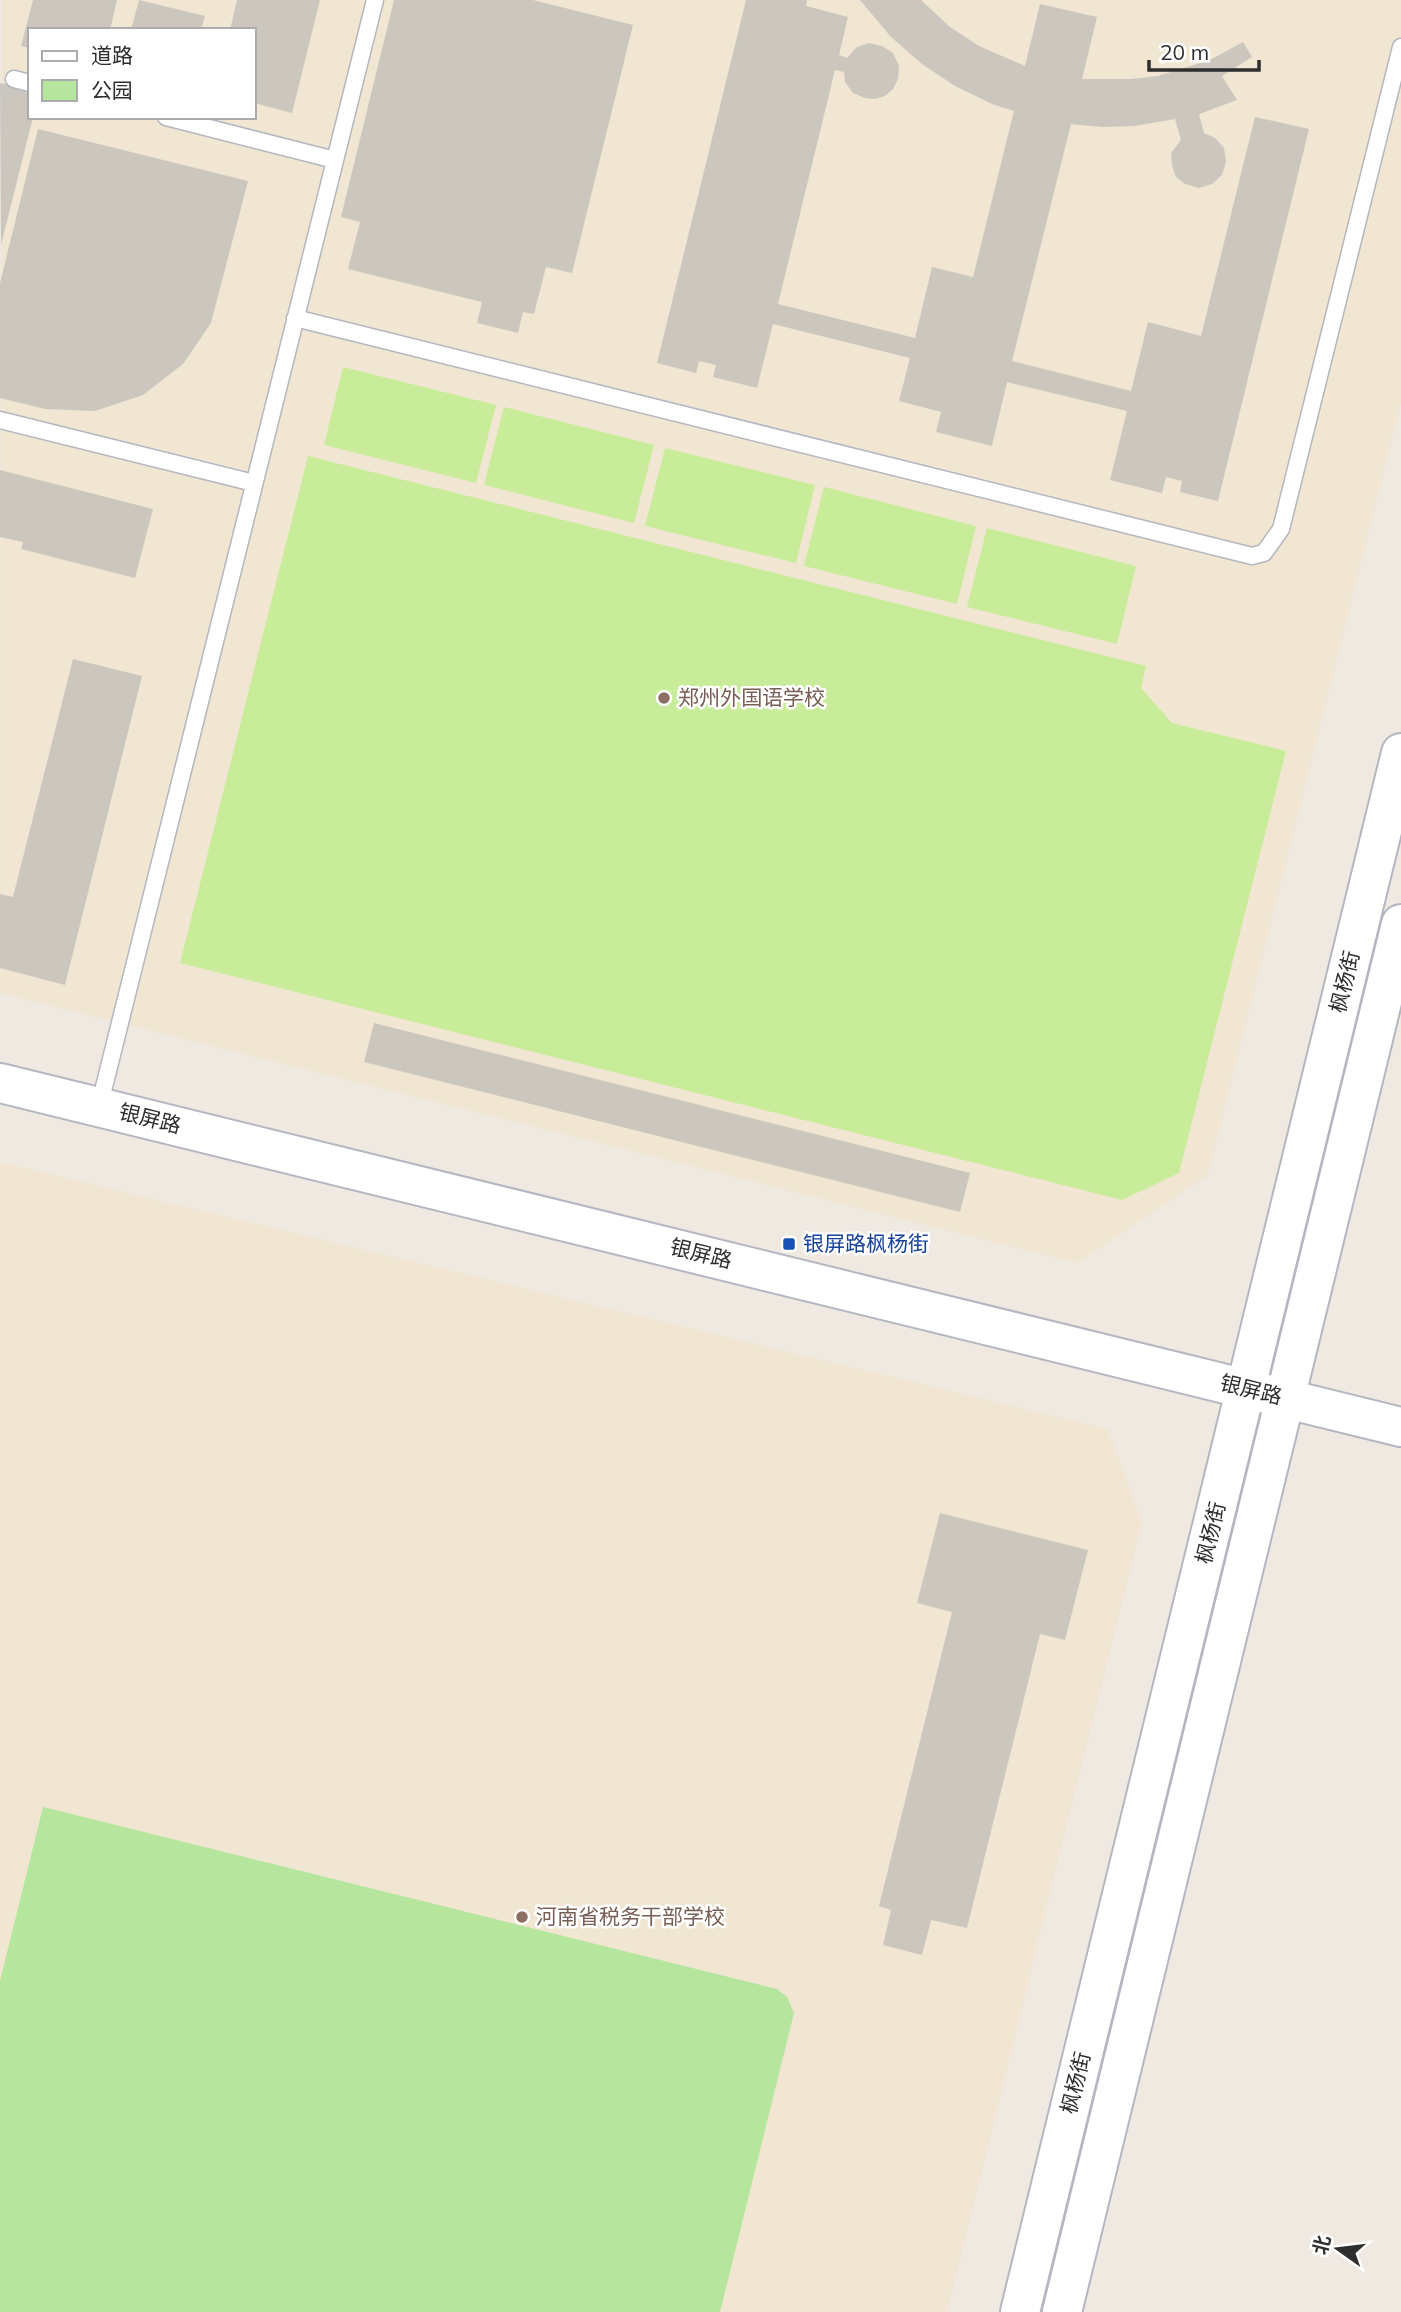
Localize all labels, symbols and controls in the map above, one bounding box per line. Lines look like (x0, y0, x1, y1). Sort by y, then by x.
legend (28, 28, 256, 119)
scale bar (1149, 28, 1259, 72)
text: 20 m (1160, 39, 1209, 65)
text: 道路 (91, 42, 133, 68)
text: 公园 (91, 77, 133, 103)
place label: 郑州外国语学校 (678, 684, 825, 710)
marker: 郑州外国语学校 (656, 690, 672, 706)
street label: 枫杨街 (1324, 948, 1364, 1015)
street label: 银屏路 (117, 1098, 184, 1138)
place label: 银屏路枫杨街 (803, 1230, 929, 1256)
street label: 银屏路 (668, 1233, 735, 1273)
marker: 银屏路枫杨街 (781, 1236, 797, 1252)
street label: 银屏路 (1218, 1369, 1285, 1409)
street label: 枫杨街 (1190, 1499, 1230, 1566)
place label: 河南省税务干部学校 (536, 1903, 725, 1929)
marker: 河南省税务干部学校 (514, 1909, 530, 1925)
street label: 枫杨街 (1055, 2049, 1095, 2116)
north arrow (1303, 2214, 1373, 2284)
text: 北 (1308, 2233, 1335, 2257)

